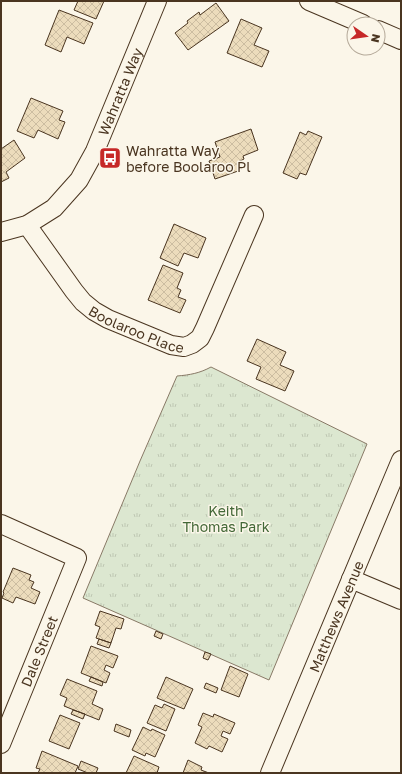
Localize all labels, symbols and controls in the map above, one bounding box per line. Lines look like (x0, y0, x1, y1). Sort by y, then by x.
north arrow (346, 16, 386, 56)
text: N (369, 33, 384, 44)
street label: Wahratta Way (94, 45, 145, 138)
place label: Wahratta Way before Boolaroo Pl (126, 142, 251, 175)
bus stop icon: Wahratta Way before Boolaroo Pl (97, 145, 123, 171)
street label: Boolaroo Place (86, 302, 185, 355)
park label: Keith Thomas Park (182, 502, 270, 535)
street label: Matthews Avenue (305, 558, 366, 674)
street label: Dale Street (17, 613, 61, 689)

